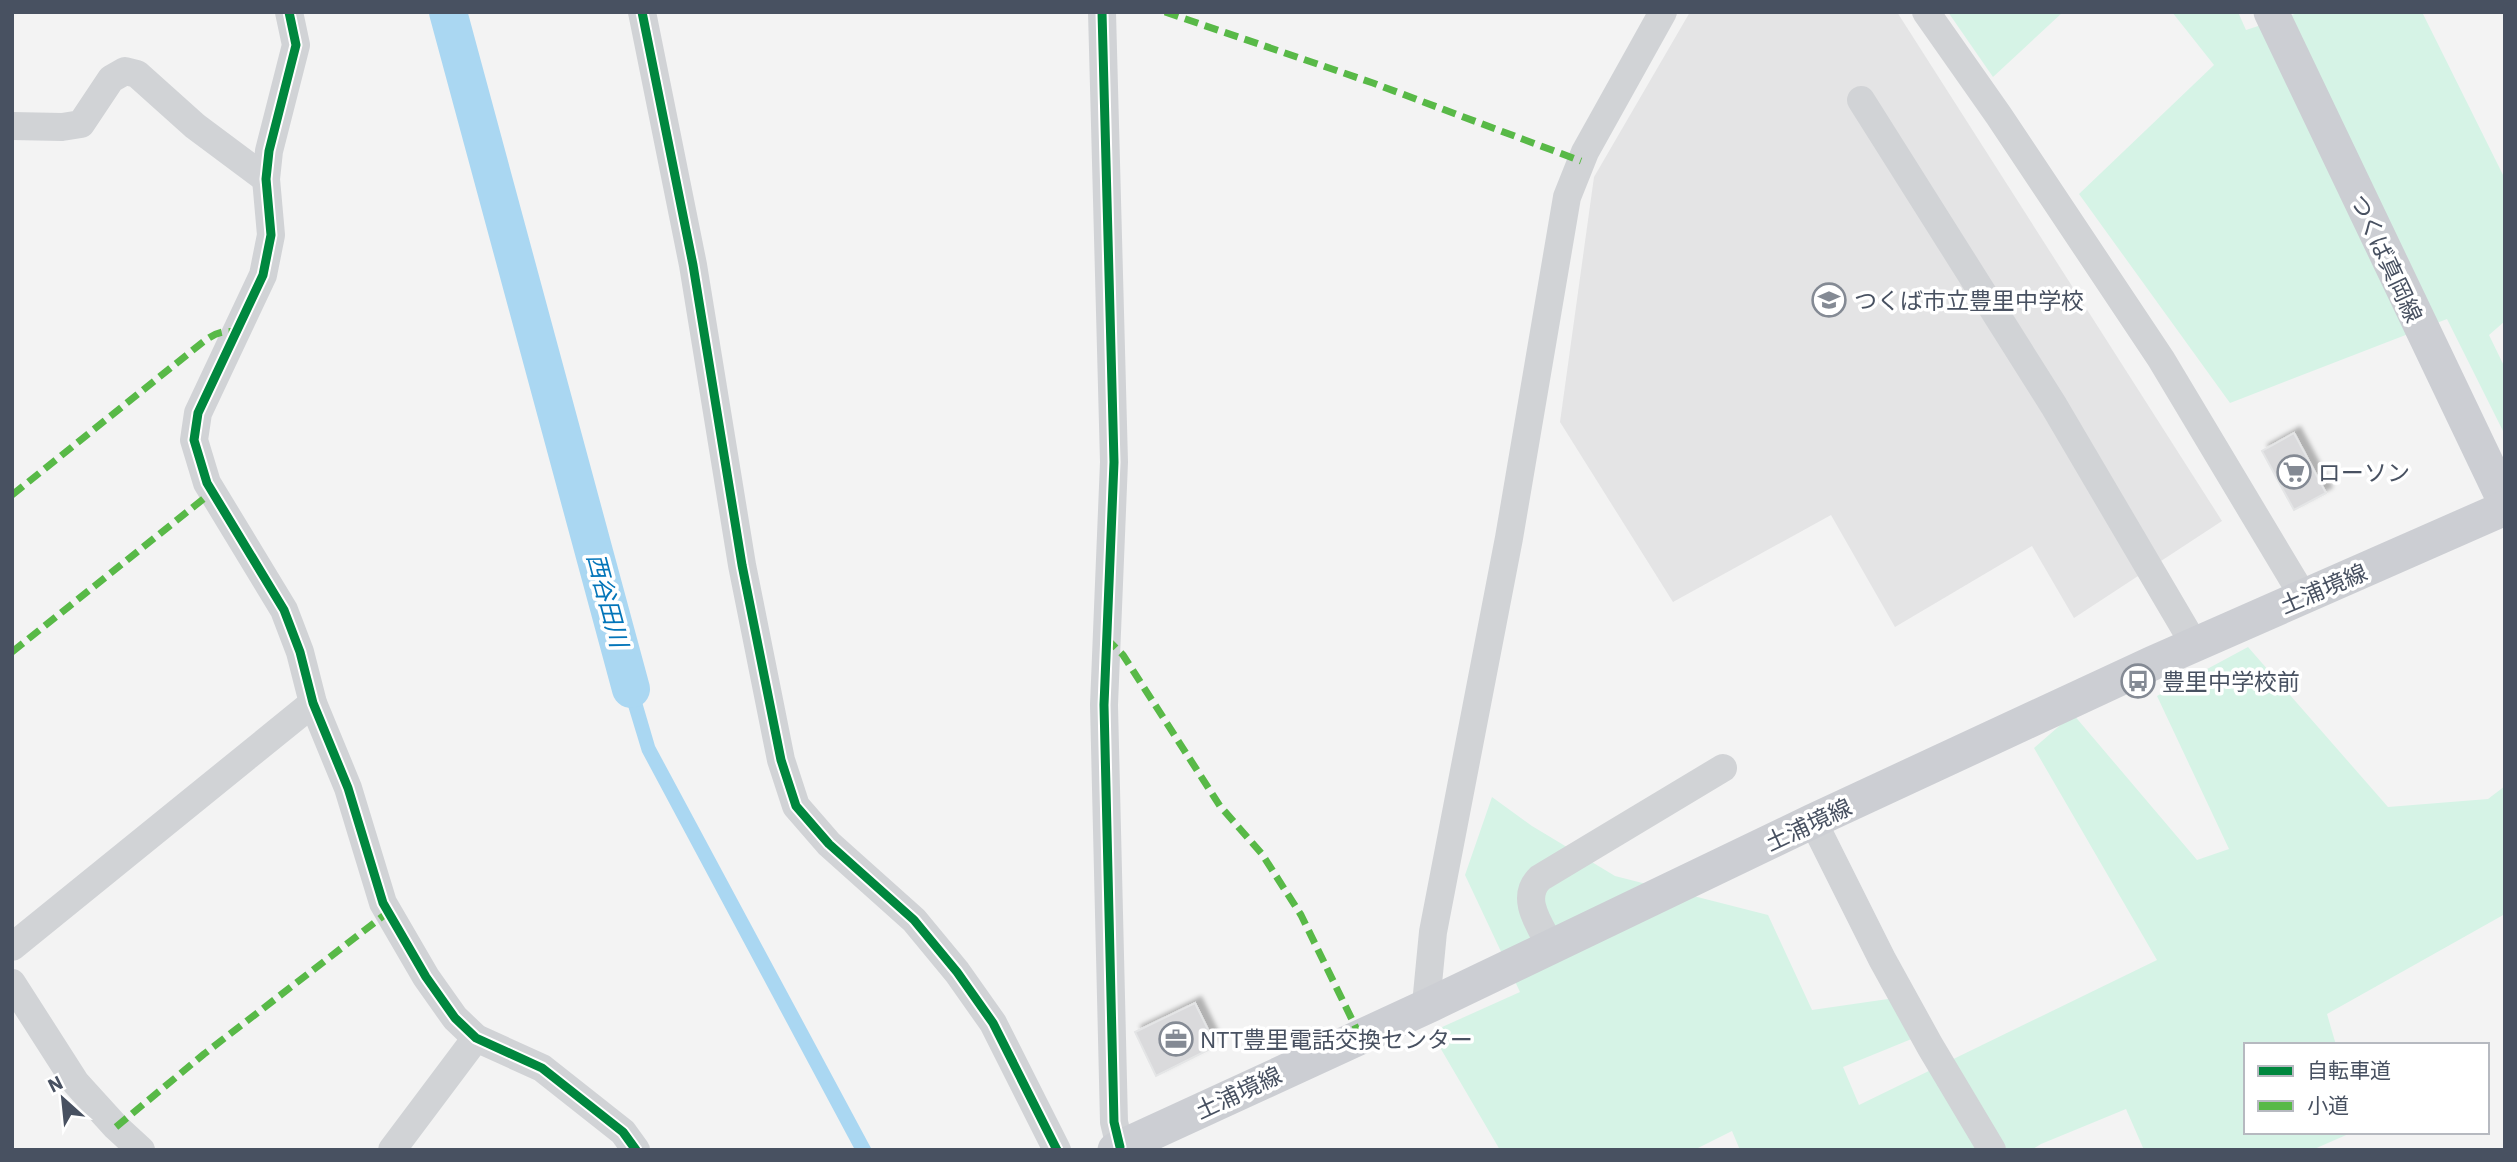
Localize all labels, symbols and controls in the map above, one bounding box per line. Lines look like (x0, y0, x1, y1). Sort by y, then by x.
street label: つくば真岡線 (2344, 189, 2430, 327)
school or university icon: つくば市立豊里中学校 (1810, 281, 1848, 319)
place label: つくば市立豊里中学校 (1854, 285, 2084, 315)
supermarket icon: ローソン (2275, 453, 2313, 491)
place label: ローソン (2318, 457, 2410, 487)
water label: 西谷田川 (580, 549, 637, 653)
street label: 土浦境線 (2275, 556, 2371, 620)
bus stop icon: 豊里中学校前 (2119, 662, 2157, 700)
place label: 豊里中学校前 (2162, 666, 2300, 696)
street label: 土浦境線 (1760, 791, 1856, 857)
office icon: NTT豊里電話交換センター (1157, 1020, 1195, 1058)
place label: NTT豊里電話交換センター (1200, 1024, 1473, 1054)
legend (2244, 1043, 2489, 1134)
text: 自転車道 (2307, 1056, 2391, 1084)
street label: 土浦境線 (1190, 1059, 1286, 1125)
north arrow (28, 1064, 98, 1134)
text: N (44, 1070, 67, 1098)
text: 小道 (2307, 1091, 2349, 1119)

